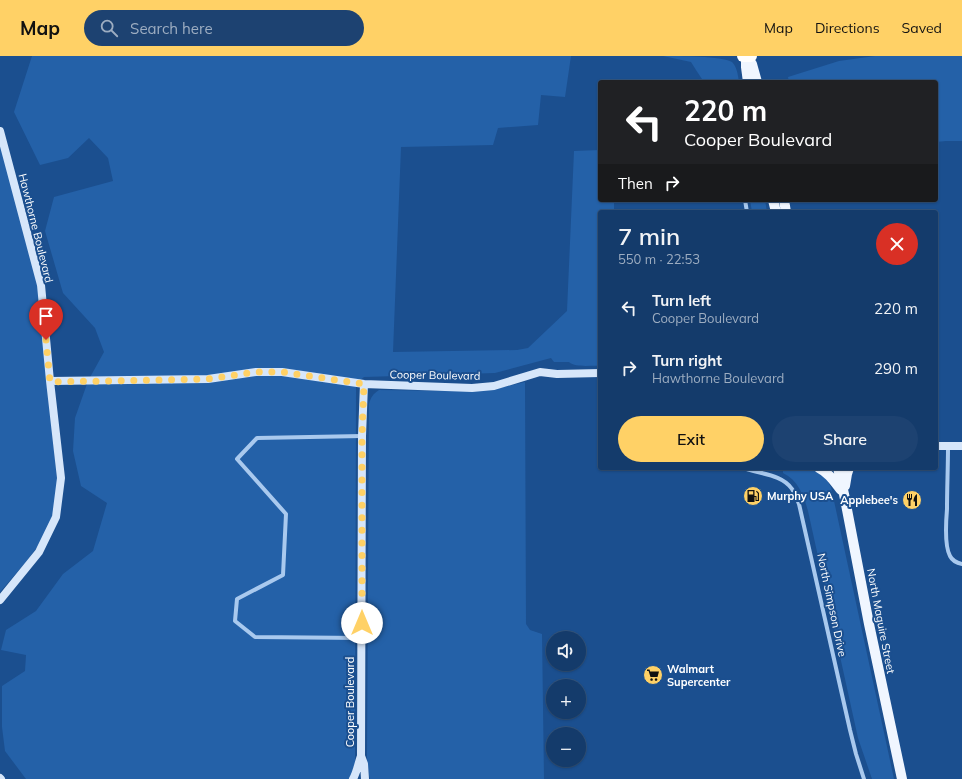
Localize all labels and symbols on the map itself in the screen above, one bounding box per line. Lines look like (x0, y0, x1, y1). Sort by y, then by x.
street label: Hawthorne Boulevard (16, 172, 56, 284)
pin (29, 299, 63, 340)
street label: Cooper Boulevard (390, 367, 480, 383)
fuel station icon: Murphy USA (742, 485, 764, 507)
place label: Murphy USA (767, 489, 834, 503)
restaurant icon: Applebee's (901, 489, 923, 511)
place label: Applebee's (840, 493, 898, 507)
street label: North Simpson Drive (814, 552, 850, 658)
street label: North Maguire Street (864, 567, 898, 675)
position arrow (341, 602, 383, 644)
street label: Cooper Boulevard (343, 657, 357, 747)
place label: Walmart Supercenter (667, 662, 731, 689)
supermarket icon: Walmart Supercenter (642, 664, 664, 686)

